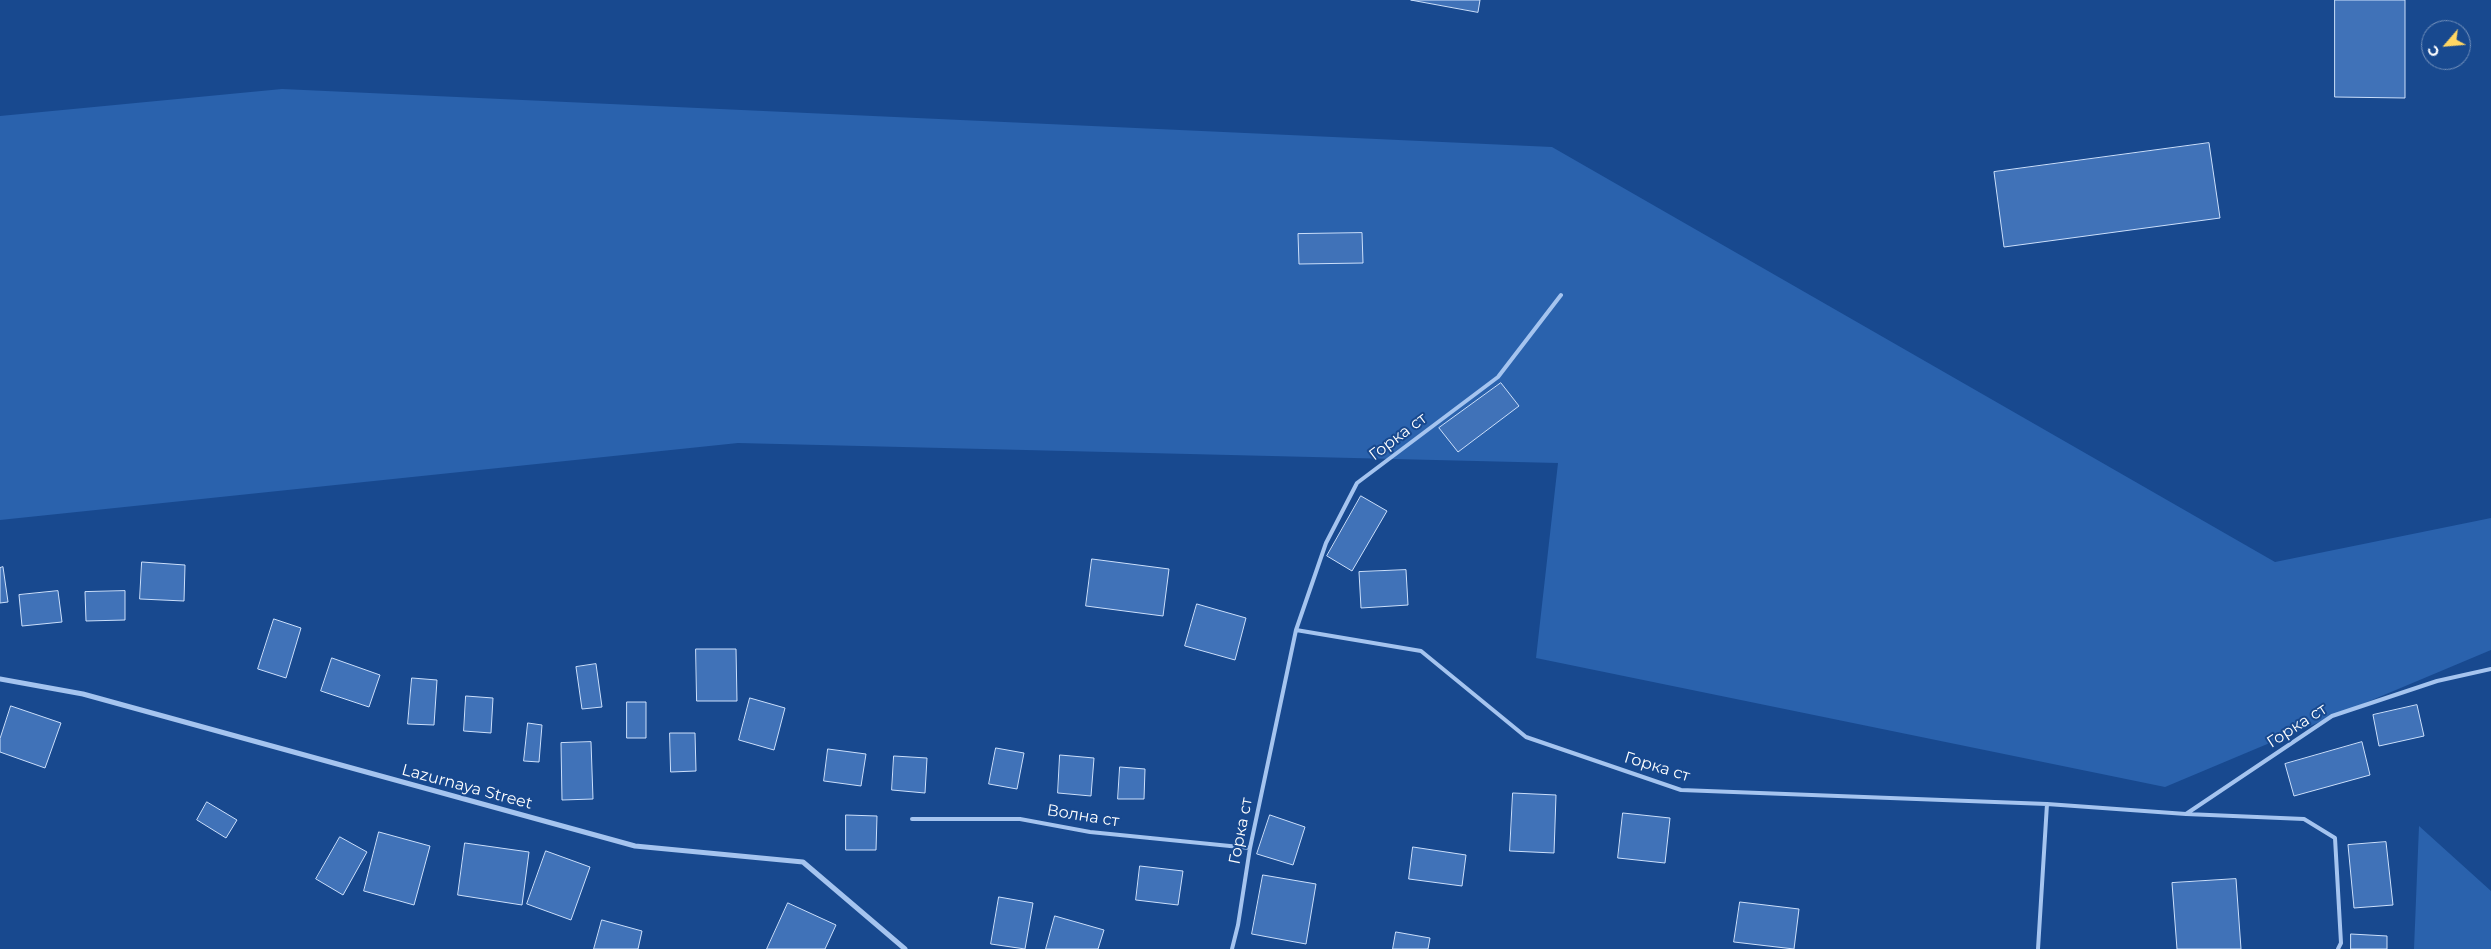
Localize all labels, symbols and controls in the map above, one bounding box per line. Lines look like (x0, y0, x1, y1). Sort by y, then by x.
north arrow (2421, 20, 2471, 70)
text: С (2423, 43, 2444, 60)
street label: Горка ст (1365, 409, 1431, 465)
street label: Горка ст (2263, 700, 2331, 752)
street label: Горка ст (1622, 748, 1692, 786)
street label: Lazurnaya Street (400, 760, 534, 814)
street label: Горка ст (1225, 796, 1257, 866)
street label: Волна ст (1045, 801, 1121, 831)

